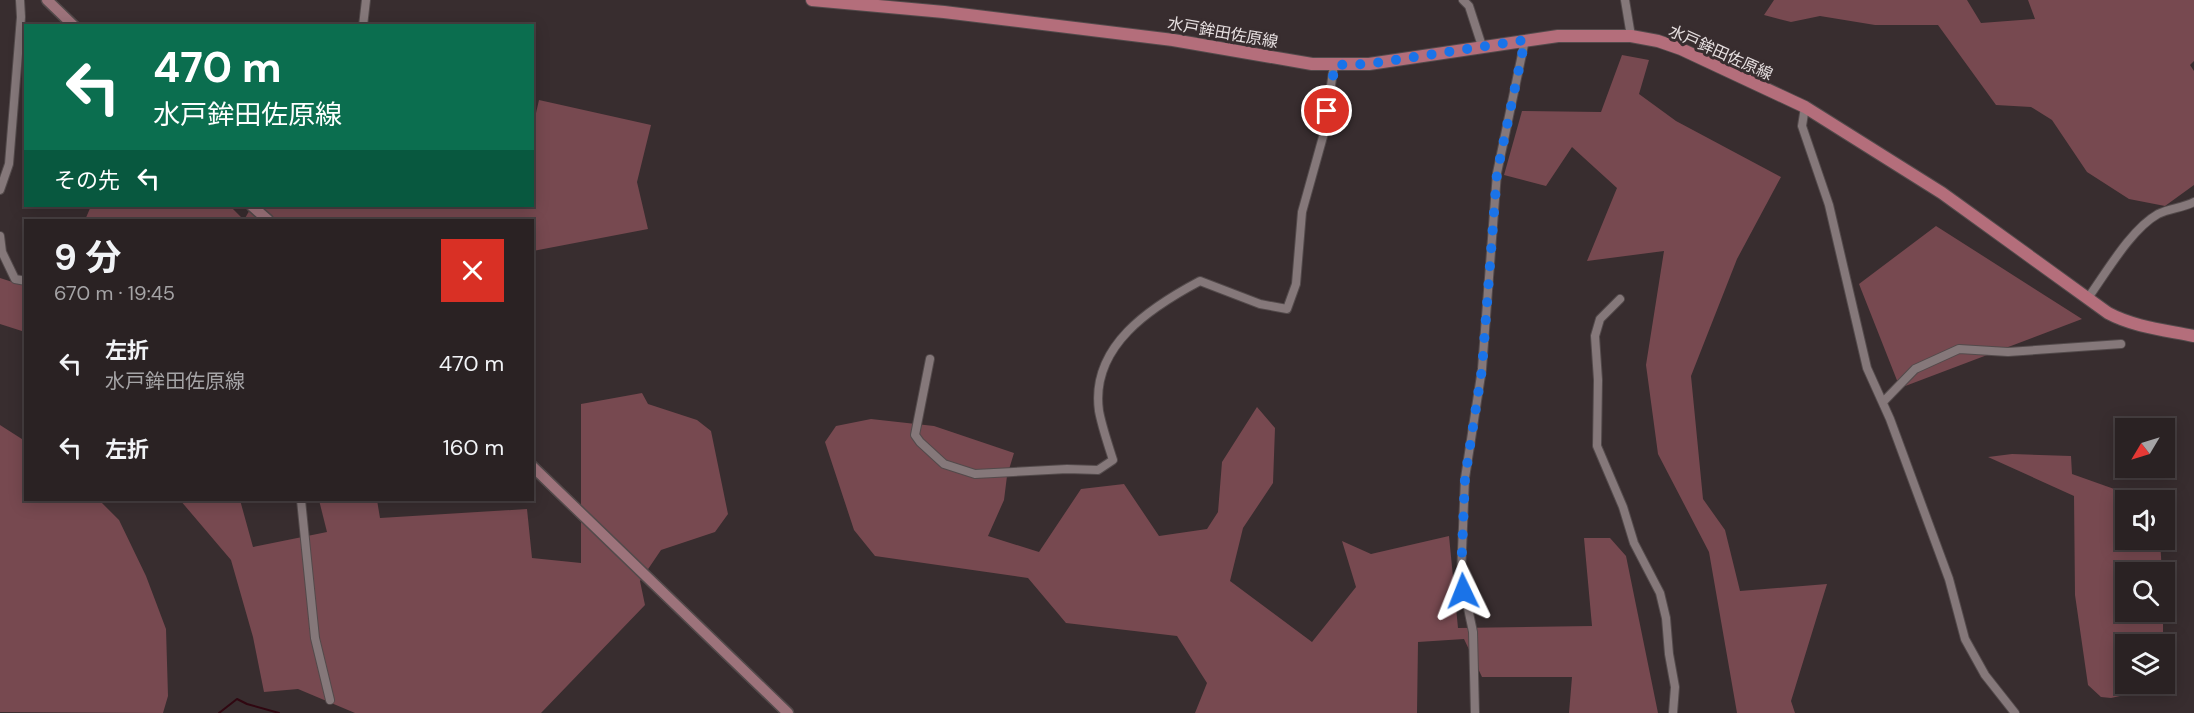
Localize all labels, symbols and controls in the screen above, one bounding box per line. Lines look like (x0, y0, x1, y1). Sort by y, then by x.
street label: 水戸鉾田佐原線 (1166, 12, 1280, 53)
street label: 水戸鉾田佐原線 (1665, 20, 1776, 85)
text: 470 m (153, 40, 282, 95)
icon: left (54, 48, 132, 126)
pin (1301, 85, 1352, 136)
icon: arrive (1310, 94, 1343, 127)
text: 水戸鉾田佐原線 (153, 97, 342, 132)
icon: left (132, 162, 165, 195)
text: その先 (54, 166, 120, 195)
text: 9 分 (54, 234, 121, 281)
button: close (441, 239, 504, 302)
text: 670 m · 19:45 (54, 280, 175, 306)
text: 左折 (105, 336, 149, 365)
icon: left (54, 347, 87, 380)
text: 470 m (439, 349, 504, 378)
text: 水戸鉾田佐原線 (105, 368, 245, 394)
north arrow (2115, 418, 2175, 478)
map controls (2115, 418, 2175, 694)
icon: left (54, 431, 87, 464)
text: 160 m (443, 433, 504, 462)
text: 左折 (105, 435, 149, 464)
button: sound (2115, 490, 2175, 550)
position arrow (1431, 559, 1495, 623)
button: search (2115, 562, 2175, 622)
button: layers (2115, 634, 2175, 694)

